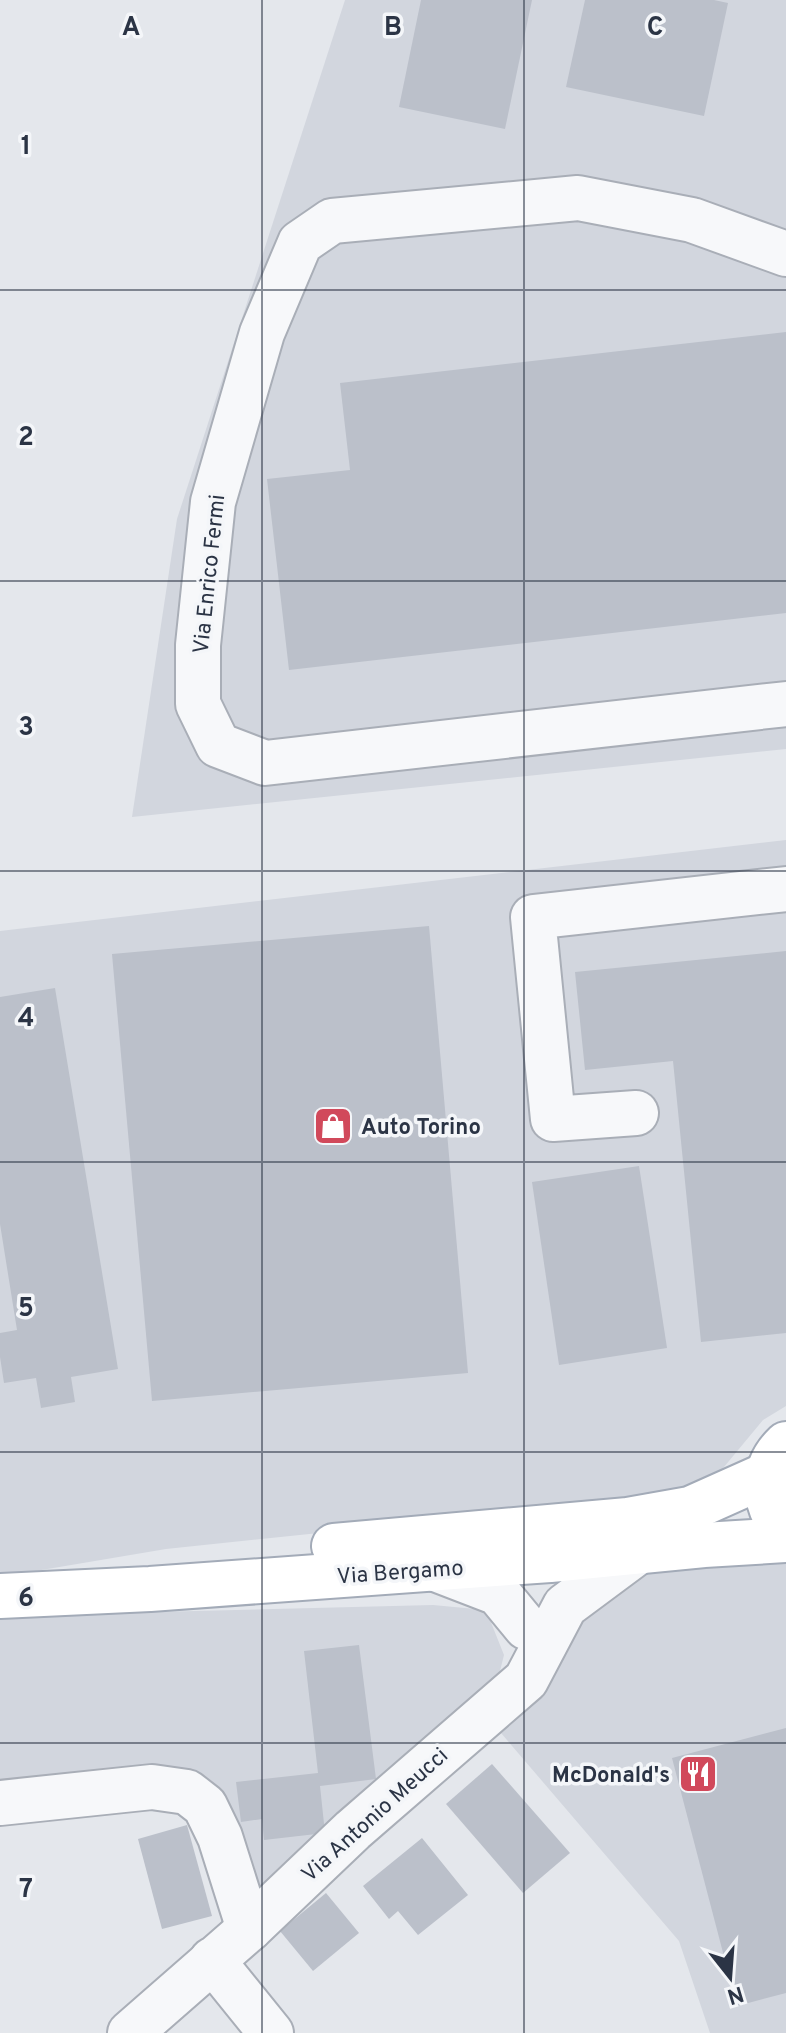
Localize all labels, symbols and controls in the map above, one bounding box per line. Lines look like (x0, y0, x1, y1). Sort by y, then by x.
text: A (122, 12, 140, 45)
text: B (384, 12, 402, 45)
text: C (647, 12, 663, 45)
text: 1 (21, 131, 31, 164)
text: 2 (18, 422, 34, 455)
street label: Via Enrico Fermi (189, 493, 232, 655)
text: 3 (18, 712, 34, 745)
text: 4 (18, 1003, 34, 1036)
shop icon: Auto Torino (312, 1105, 354, 1147)
place label: Auto Torino (361, 1115, 481, 1142)
text: 5 (18, 1293, 34, 1326)
street label: Via Bergamo (336, 1556, 464, 1591)
text: 6 (18, 1583, 34, 1616)
street label: Via Antonio Meucci (297, 1743, 455, 1889)
restaurant icon: McDonald's (677, 1753, 719, 1795)
place label: McDonald's (552, 1763, 670, 1790)
text: 7 (19, 1874, 33, 1907)
north arrow (690, 1937, 770, 2017)
text: N (724, 1979, 747, 2009)

